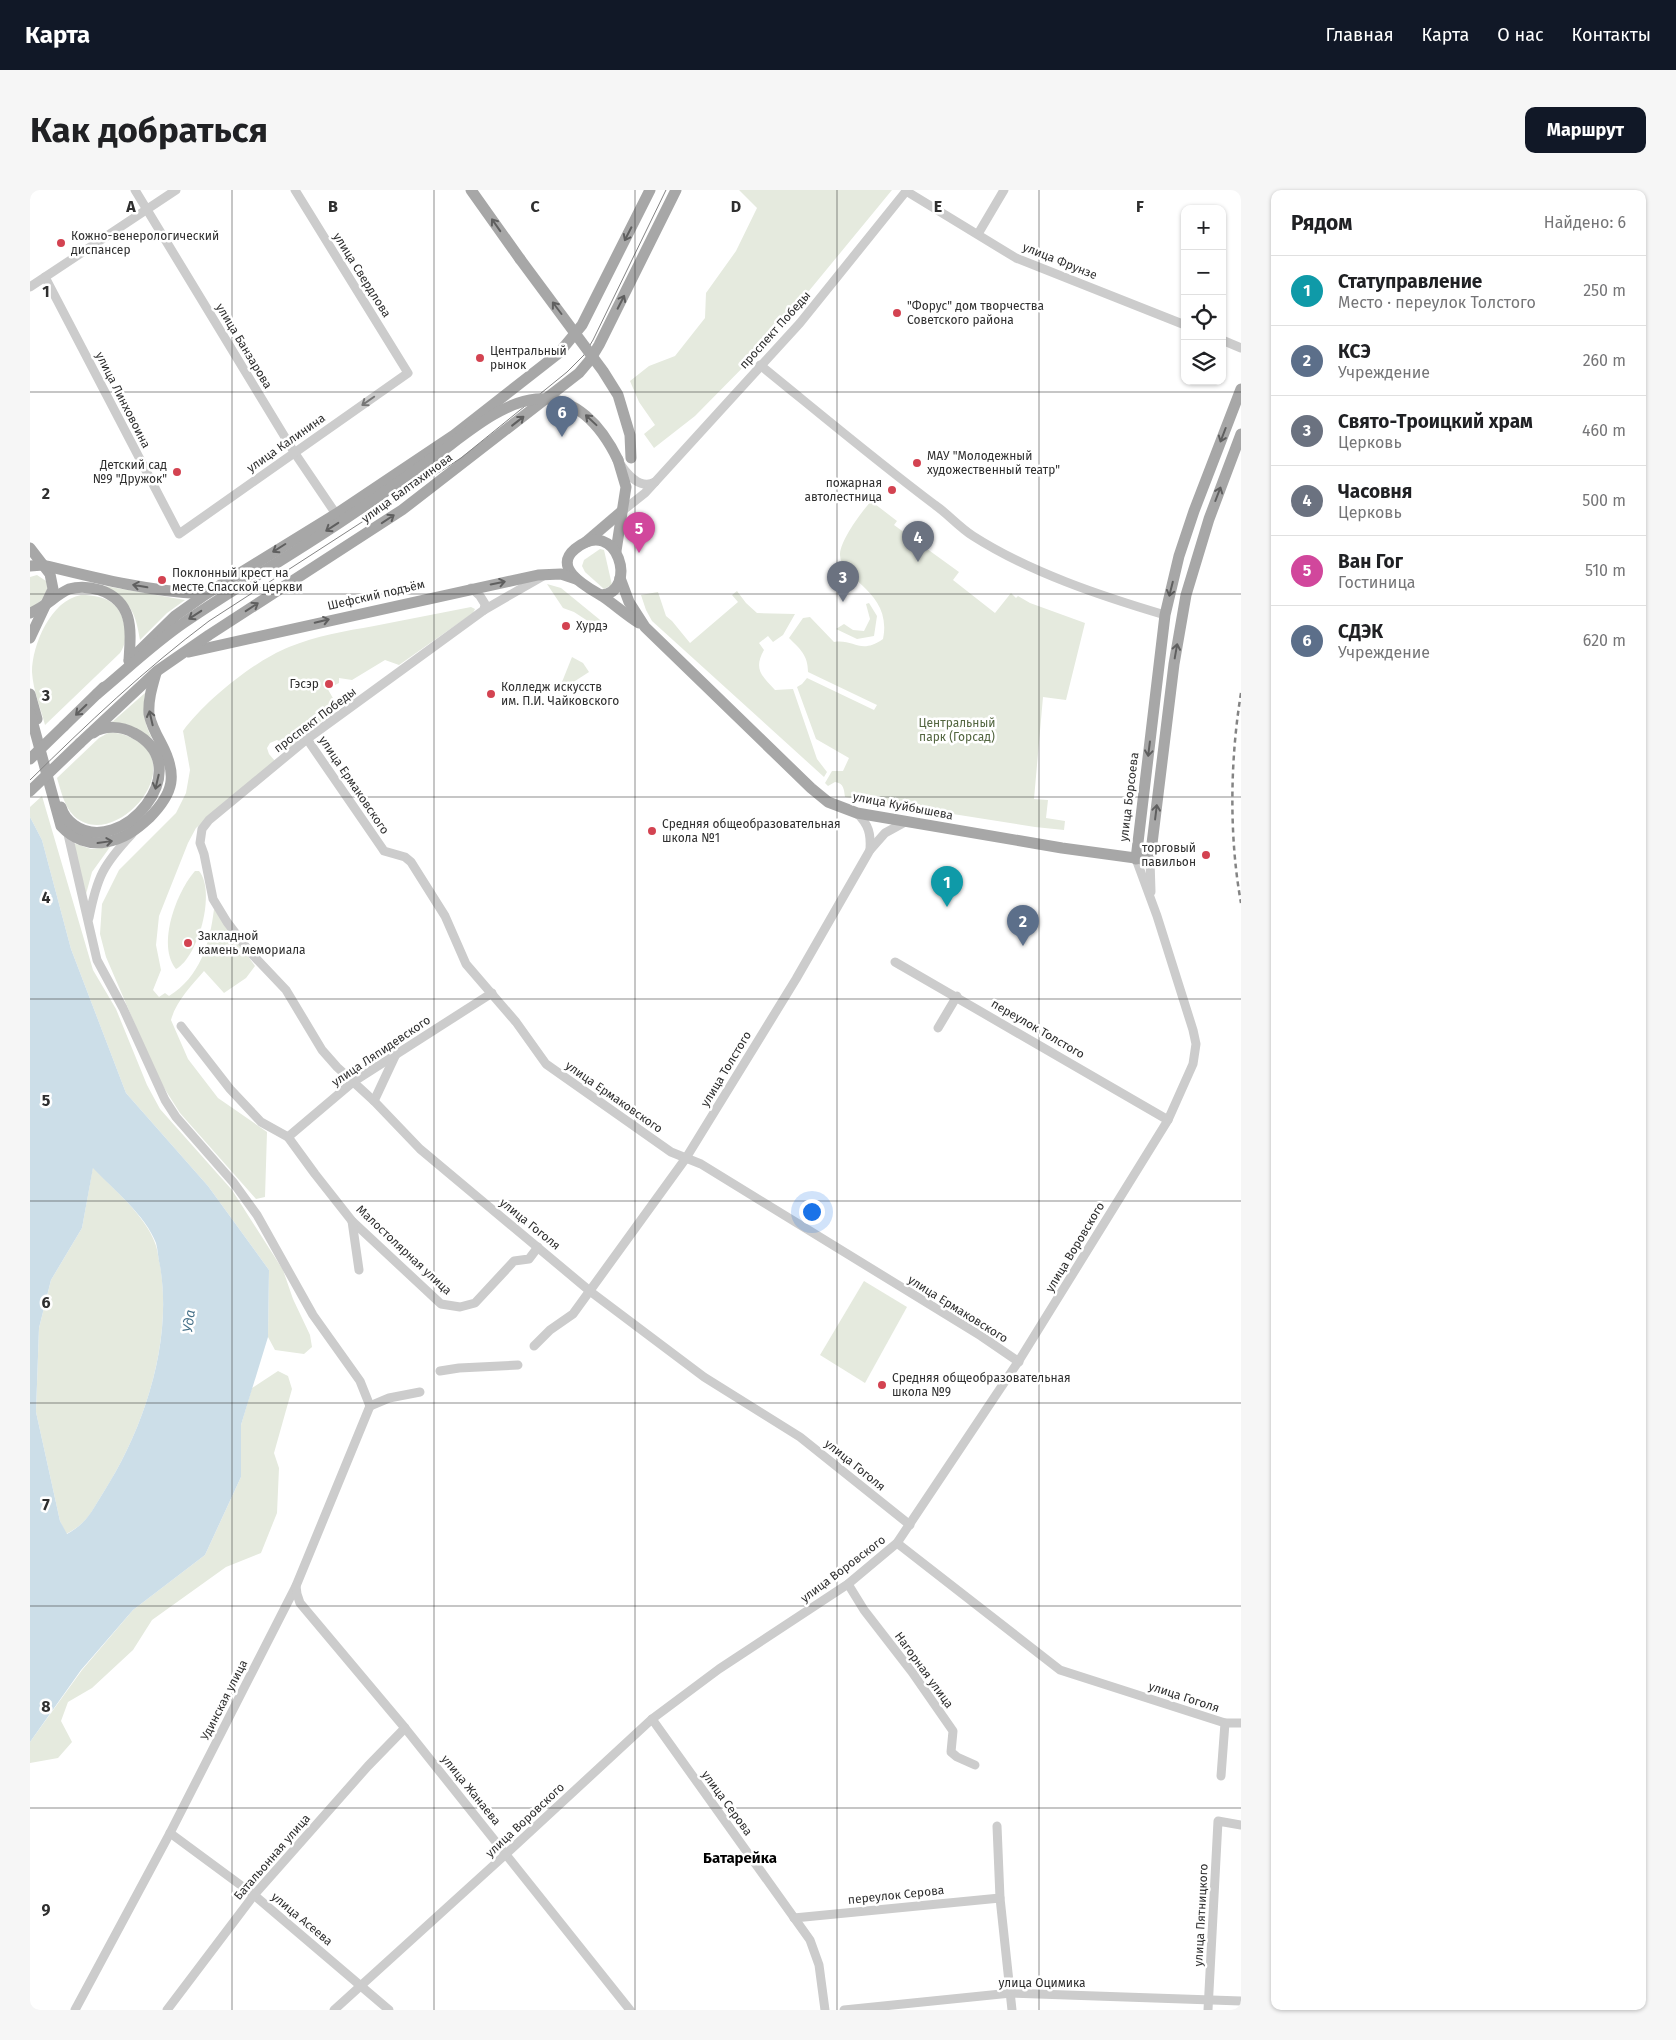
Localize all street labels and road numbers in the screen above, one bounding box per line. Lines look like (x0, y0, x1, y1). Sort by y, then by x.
street label: улица Свердлова (330, 230, 394, 320)
street label: улица Фрунзе (1021, 240, 1099, 282)
street label: проспект Победы (737, 288, 813, 372)
street label: улица Банзарова (213, 301, 275, 391)
street label: улица Линховоина (93, 350, 153, 450)
street label: улица Калинина (244, 411, 328, 475)
street label: улица Балтахинова (359, 450, 455, 526)
street label: Шефский подъём (326, 577, 426, 613)
street label: проспект Победы (271, 685, 359, 755)
street label: улица Ермаковского (316, 733, 392, 837)
street label: улица Борсоева (1117, 752, 1141, 842)
street label: улица Куйбышева (852, 789, 954, 823)
street label: переулок Толстого (989, 997, 1087, 1061)
street label: улица Ляпидевского (329, 1013, 433, 1089)
street label: улица Толстого (698, 1029, 754, 1109)
street label: улица Ермаковского (563, 1058, 665, 1136)
street label: улица Гоголя (497, 1195, 563, 1253)
street label: улица Воровского (1043, 1199, 1107, 1295)
street label: Малостолярная улица (353, 1202, 455, 1298)
street label: улица Ермаковского (905, 1273, 1011, 1345)
street label: улица Гоголя (822, 1436, 888, 1494)
street label: улица Воровского (798, 1533, 888, 1605)
street label: Нагорная улица (892, 1629, 956, 1711)
street label: Удинская улица (198, 1657, 250, 1743)
street label: улица Гоголя (1147, 1679, 1221, 1715)
street label: улица Жанаева (438, 1752, 504, 1828)
street label: улица Серова (699, 1768, 755, 1838)
street label: улица Воровского (483, 1780, 567, 1860)
street label: Батальонная улица (231, 1811, 313, 1903)
street label: улица Пятницкого (1191, 1863, 1211, 1967)
street label: переулок Серова (847, 1883, 945, 1907)
street label: улица Асеева (269, 1889, 335, 1949)
street label: улица Оцимика (999, 1976, 1085, 1990)

